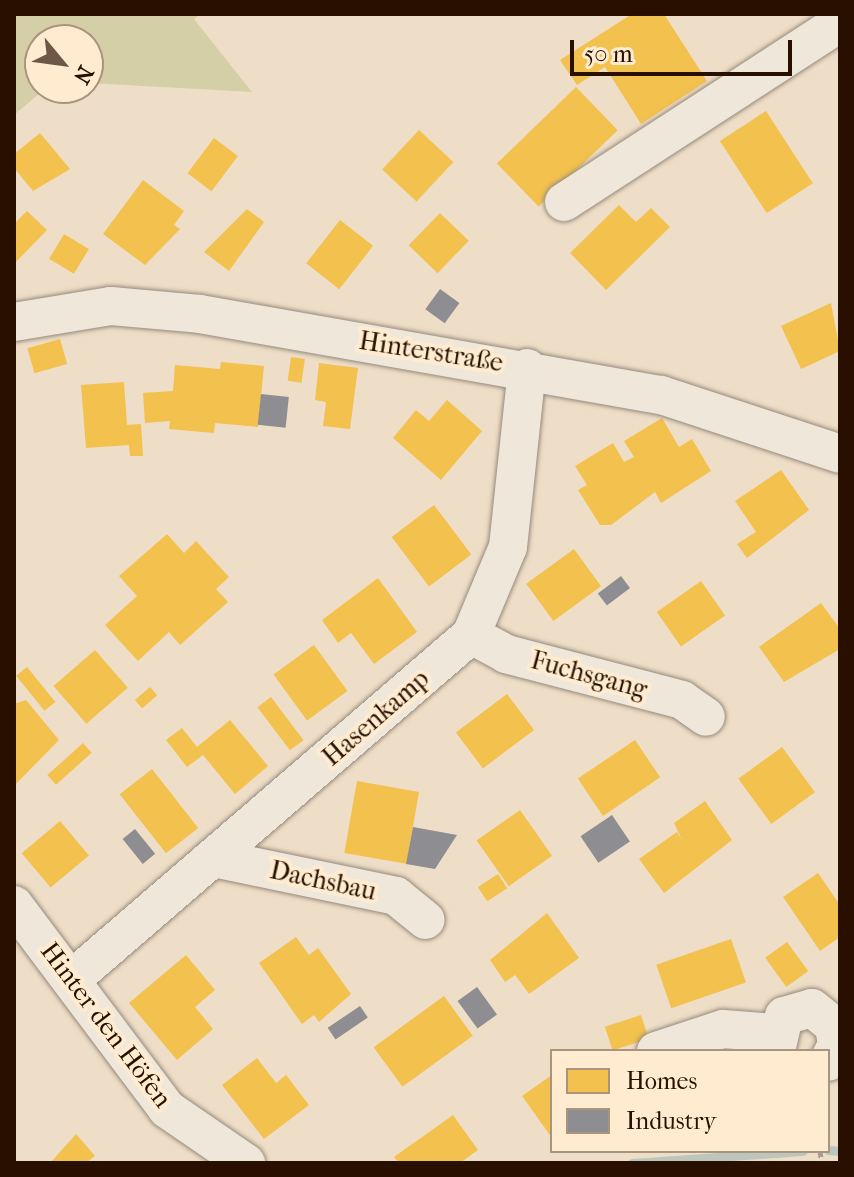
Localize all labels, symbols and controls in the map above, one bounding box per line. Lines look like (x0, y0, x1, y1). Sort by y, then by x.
north arrow (24, 24, 104, 104)
scale bar (574, 24, 796, 74)
text: 50 m (584, 40, 633, 68)
text: N (68, 61, 99, 88)
street label: Hinterstraße (357, 325, 505, 379)
street label: Fuchsgang (527, 645, 651, 705)
street label: Hasenkamp (316, 663, 436, 773)
street label: Dachsbau (267, 855, 379, 907)
street label: Hinter den Höfen (34, 936, 178, 1114)
legend (550, 1049, 830, 1153)
text: Homes (626, 1067, 697, 1095)
text: Industry (626, 1107, 716, 1135)

